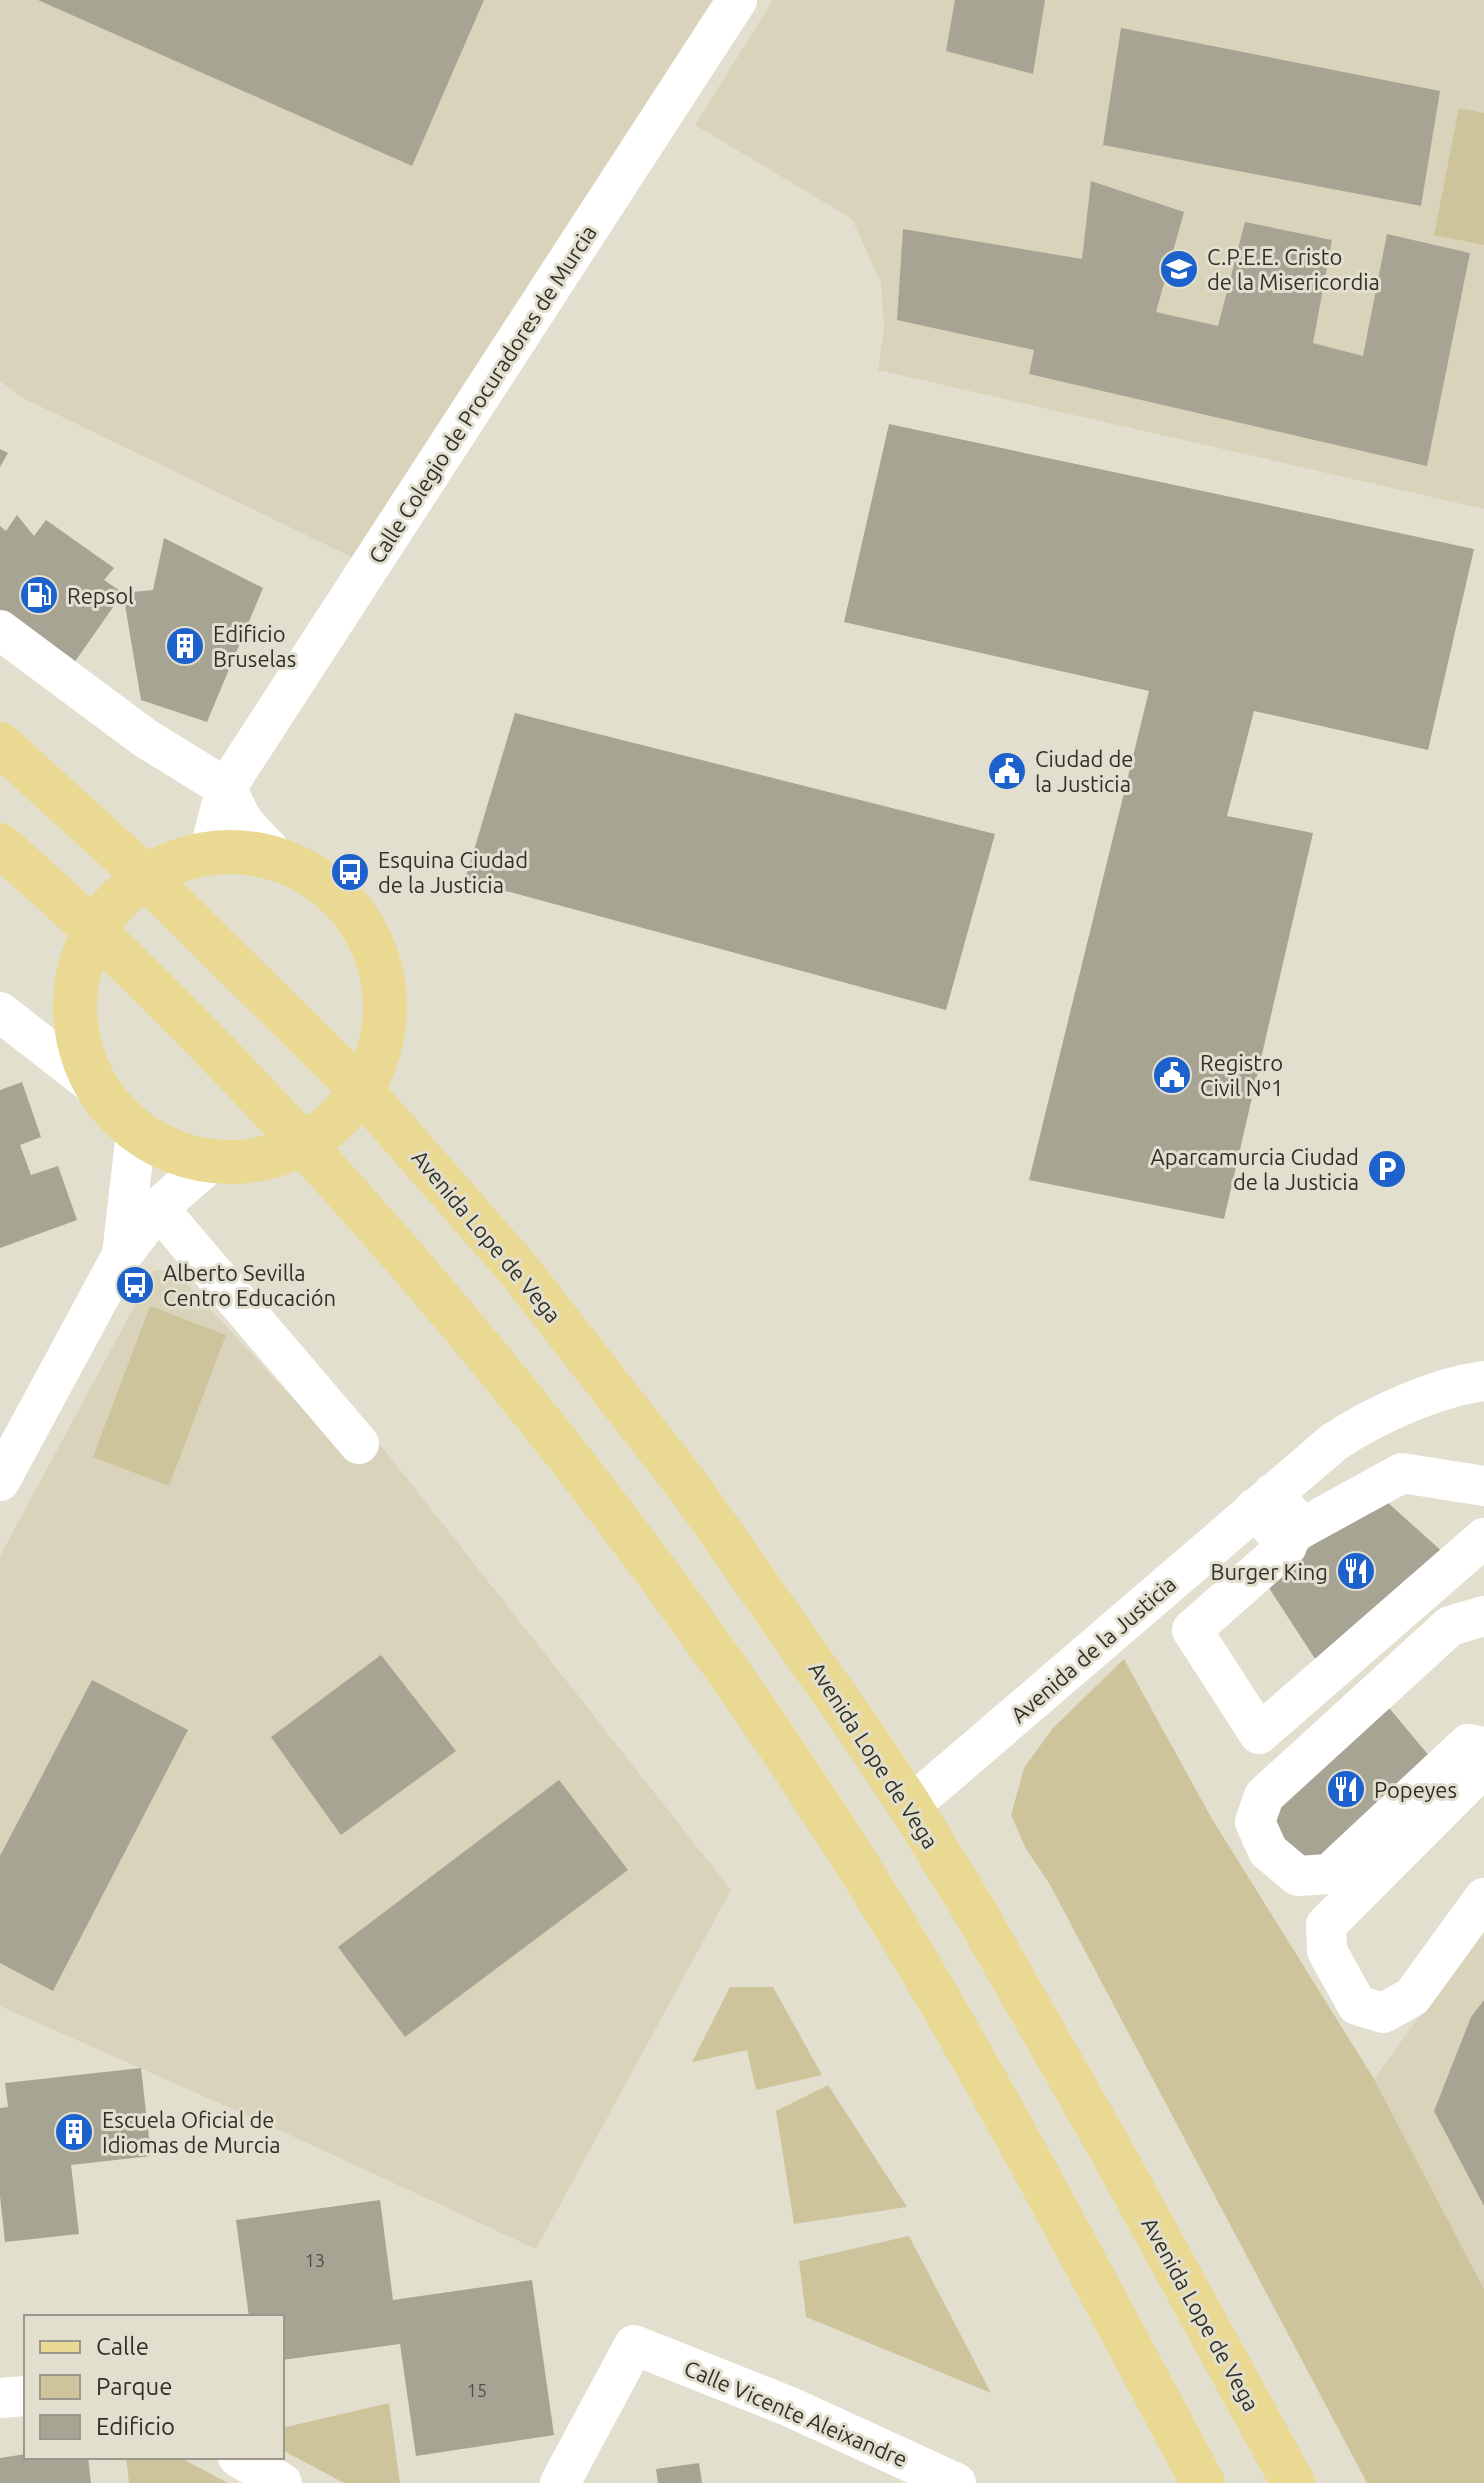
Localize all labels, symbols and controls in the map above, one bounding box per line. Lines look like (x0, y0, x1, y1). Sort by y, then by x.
street label: Calle Colegio de Procuradores de Murcia (363, 220, 601, 568)
place label: C.P.E.E. Cristo de la Misericordia (1207, 244, 1380, 294)
school or university icon: C.P.E.E. Cristo de la Misericordia (1158, 248, 1200, 290)
fuel station icon: Repsol (18, 574, 60, 616)
place label: Repsol (67, 583, 134, 608)
place label: Edificio Bruselas (213, 621, 296, 671)
building icon: Edificio Bruselas (164, 625, 206, 667)
place label: Ciudad de la Justicia (1035, 746, 1134, 796)
public building icon: Ciudad de la Justicia (986, 750, 1028, 792)
place label: Esquina Ciudad de la Justicia (378, 847, 528, 897)
bus stop icon: Esquina Ciudad de la Justicia (329, 851, 371, 893)
place label: Registro Civil Nº1 (1200, 1050, 1283, 1100)
public building icon: Registro Civil Nº1 (1151, 1054, 1193, 1096)
place label: Aparcamurcia Ciudad de la Justicia (1151, 1144, 1359, 1194)
street label: Avenida Lope de Vega (408, 1145, 566, 1327)
parking icon: Aparcamurcia Ciudad de la Justicia (1366, 1148, 1408, 1190)
place label: Alberto Sevilla Centro Educación (163, 1260, 336, 1310)
bus stop icon: Alberto Sevilla Centro Educación (114, 1264, 156, 1306)
restaurant icon: Burger King (1335, 1550, 1377, 1592)
place label: Burger King (1211, 1559, 1328, 1584)
street label: Avenida de la Justicia (1006, 1571, 1180, 1727)
street label: Avenida Lope de Vega (804, 1657, 944, 1853)
restaurant icon: Popeyes (1325, 1768, 1367, 1810)
place label: Popeyes (1374, 1777, 1457, 1802)
place label: Escuela Oficial de Idiomas de Murcia (102, 2107, 281, 2157)
building icon: Escuela Oficial de Idiomas de Murcia (53, 2111, 95, 2153)
street label: Avenida Lope de Vega (1137, 2213, 1265, 2415)
house number: 13 (305, 2250, 325, 2270)
legend (24, 2315, 284, 2459)
text: Calle (96, 2333, 149, 2360)
street label: Calle Vicente Aleixandre (681, 2355, 911, 2471)
text: Parque (96, 2373, 173, 2400)
house number: 15 (467, 2380, 487, 2400)
text: Edificio (96, 2413, 175, 2440)

